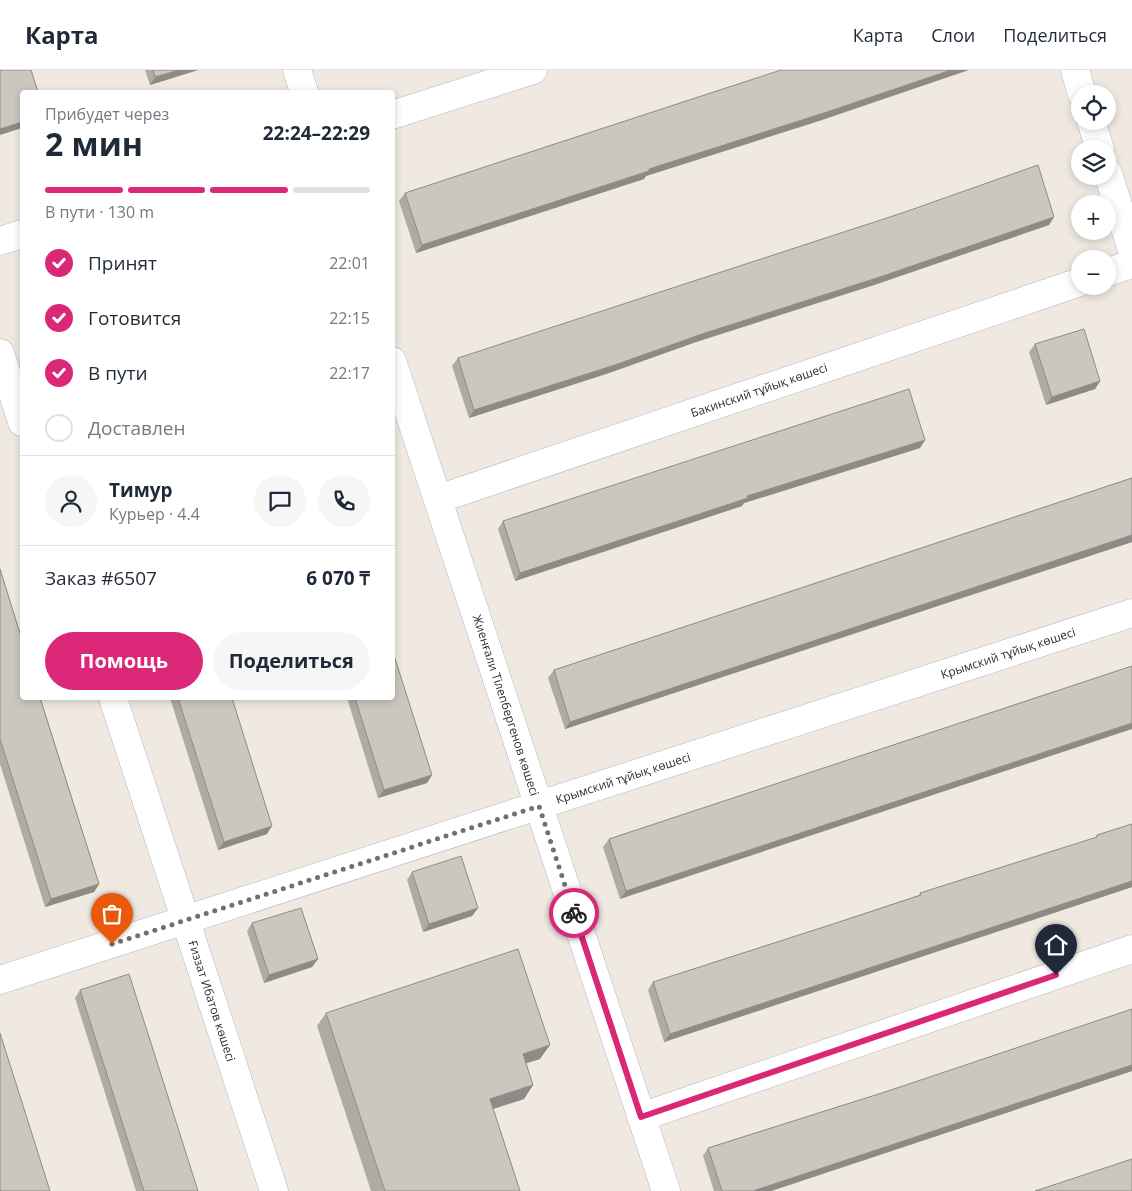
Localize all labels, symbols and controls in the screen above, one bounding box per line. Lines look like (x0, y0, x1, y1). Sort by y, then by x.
text: Карта (25, 18, 99, 51)
text: Карта (853, 23, 903, 47)
text: Слои (931, 23, 975, 47)
text: Поделиться (1003, 23, 1107, 47)
map controls (1071, 85, 1116, 295)
button: locate (1071, 85, 1116, 130)
text: Прибудет через (45, 103, 169, 125)
text: 22:24–22:29 (263, 120, 370, 146)
text: 2 мин (45, 122, 143, 165)
button: layers (1071, 140, 1116, 185)
button: + (1071, 195, 1116, 240)
text: В пути · 130 m (45, 201, 154, 223)
icon: check (45, 249, 73, 277)
text: Принят (88, 250, 157, 276)
button: − (1071, 250, 1116, 295)
text: 22:01 (329, 252, 370, 274)
icon: check (45, 304, 73, 332)
text: Готовится (88, 305, 181, 331)
text: 22:15 (329, 307, 370, 329)
icon: check (45, 359, 73, 387)
street label: Бакинский тұйық көшесі (688, 359, 830, 421)
text: В пути (88, 360, 148, 386)
text: 22:17 (329, 362, 370, 384)
text: Доставлен (88, 415, 186, 441)
button: person (45, 475, 97, 527)
button: chat (254, 475, 306, 527)
button: phone (318, 475, 370, 527)
text: Тимур (109, 477, 173, 503)
text: Курьер · 4.4 (109, 503, 200, 525)
text: Заказ #6507 (45, 565, 157, 591)
text: 6 070 ₸ (306, 565, 370, 591)
street label: Жиенғали Тілепбергенов көшесі (469, 612, 543, 798)
street label: Крымский тұйық көшесі (938, 623, 1078, 683)
button: Помощь (45, 632, 203, 690)
button: Поделиться (213, 632, 370, 690)
street label: Крымский тұйық көшесі (553, 748, 693, 808)
courier (549, 888, 599, 938)
pin (91, 893, 133, 944)
icon: bike (560, 899, 588, 927)
icon: bag (98, 900, 126, 928)
pin (1035, 924, 1077, 975)
icon: home (1042, 931, 1070, 959)
street label: Ғиззат Ибатов көшесі (184, 938, 240, 1064)

